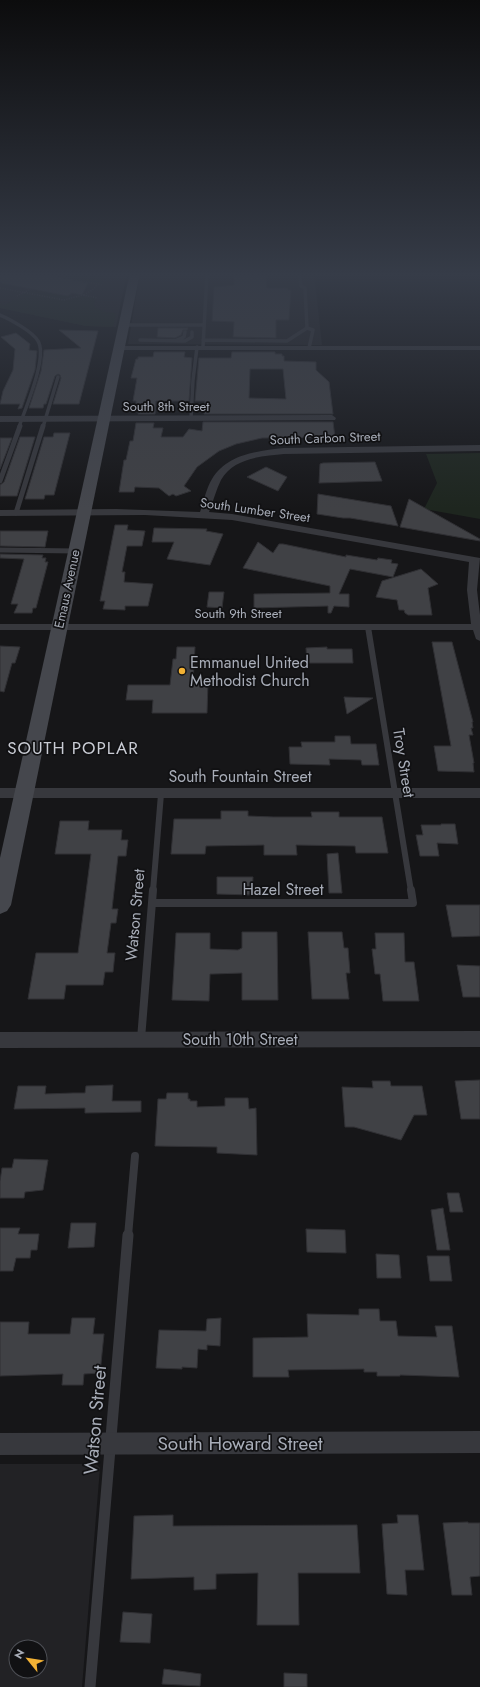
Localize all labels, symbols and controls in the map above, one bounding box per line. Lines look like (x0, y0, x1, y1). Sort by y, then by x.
street label: South 8th Street (123, 397, 210, 416)
street label: South Carbon Street (269, 427, 382, 449)
street label: South Lumber Street (199, 493, 312, 527)
street label: Emaus Avenue (49, 548, 85, 630)
street label: South 9th Street (194, 604, 282, 623)
place label: Emmanuel United Methodist Church (190, 651, 310, 692)
marker: Emmanuel United Methodist Church (177, 666, 187, 676)
street label: Troy Street (387, 727, 421, 799)
district label: SOUTH POPLAR (7, 736, 139, 760)
street label: South Fountain Street (168, 765, 312, 788)
street label: Watson Street (120, 868, 150, 962)
street label: Hazel Street (242, 878, 324, 901)
street label: South 10th Street (183, 1028, 298, 1051)
street label: Watson Street (77, 1364, 113, 1476)
street label: South Howard Street (157, 1430, 323, 1457)
north arrow (8, 1639, 48, 1679)
text: N (10, 1646, 28, 1662)

